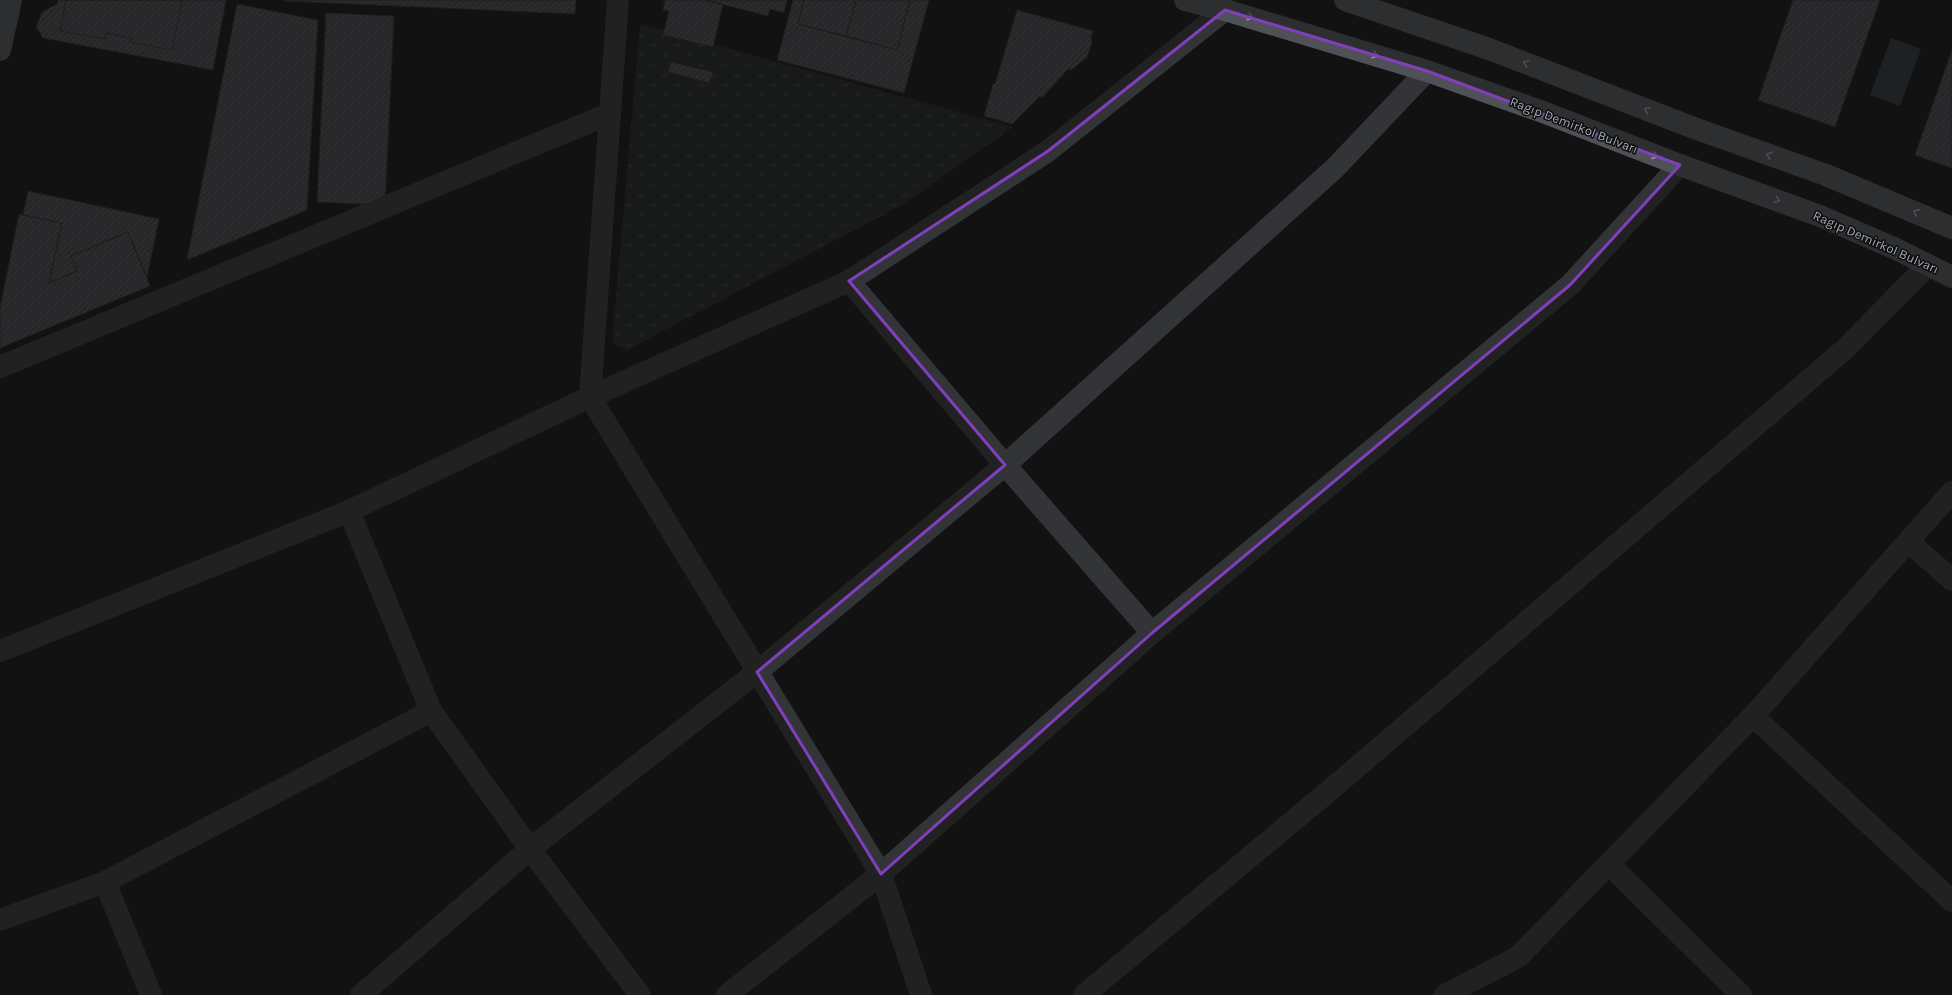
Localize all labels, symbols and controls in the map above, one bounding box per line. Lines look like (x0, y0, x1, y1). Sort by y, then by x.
one-way arrow (1246, 13, 1253, 21)
one-way arrow (1371, 50, 1378, 59)
one-way arrow (1522, 60, 1529, 68)
street label: Ragıp Demirkol Bulvarı (1508, 94, 1640, 156)
one-way arrow (1644, 107, 1651, 115)
one-way arrow (1651, 151, 1658, 159)
one-way arrow (1766, 151, 1773, 160)
one-way arrow (1773, 196, 1780, 204)
street label: Ragıp Demirkol Bulvarı (1811, 207, 1941, 277)
one-way arrow (1913, 209, 1920, 217)

